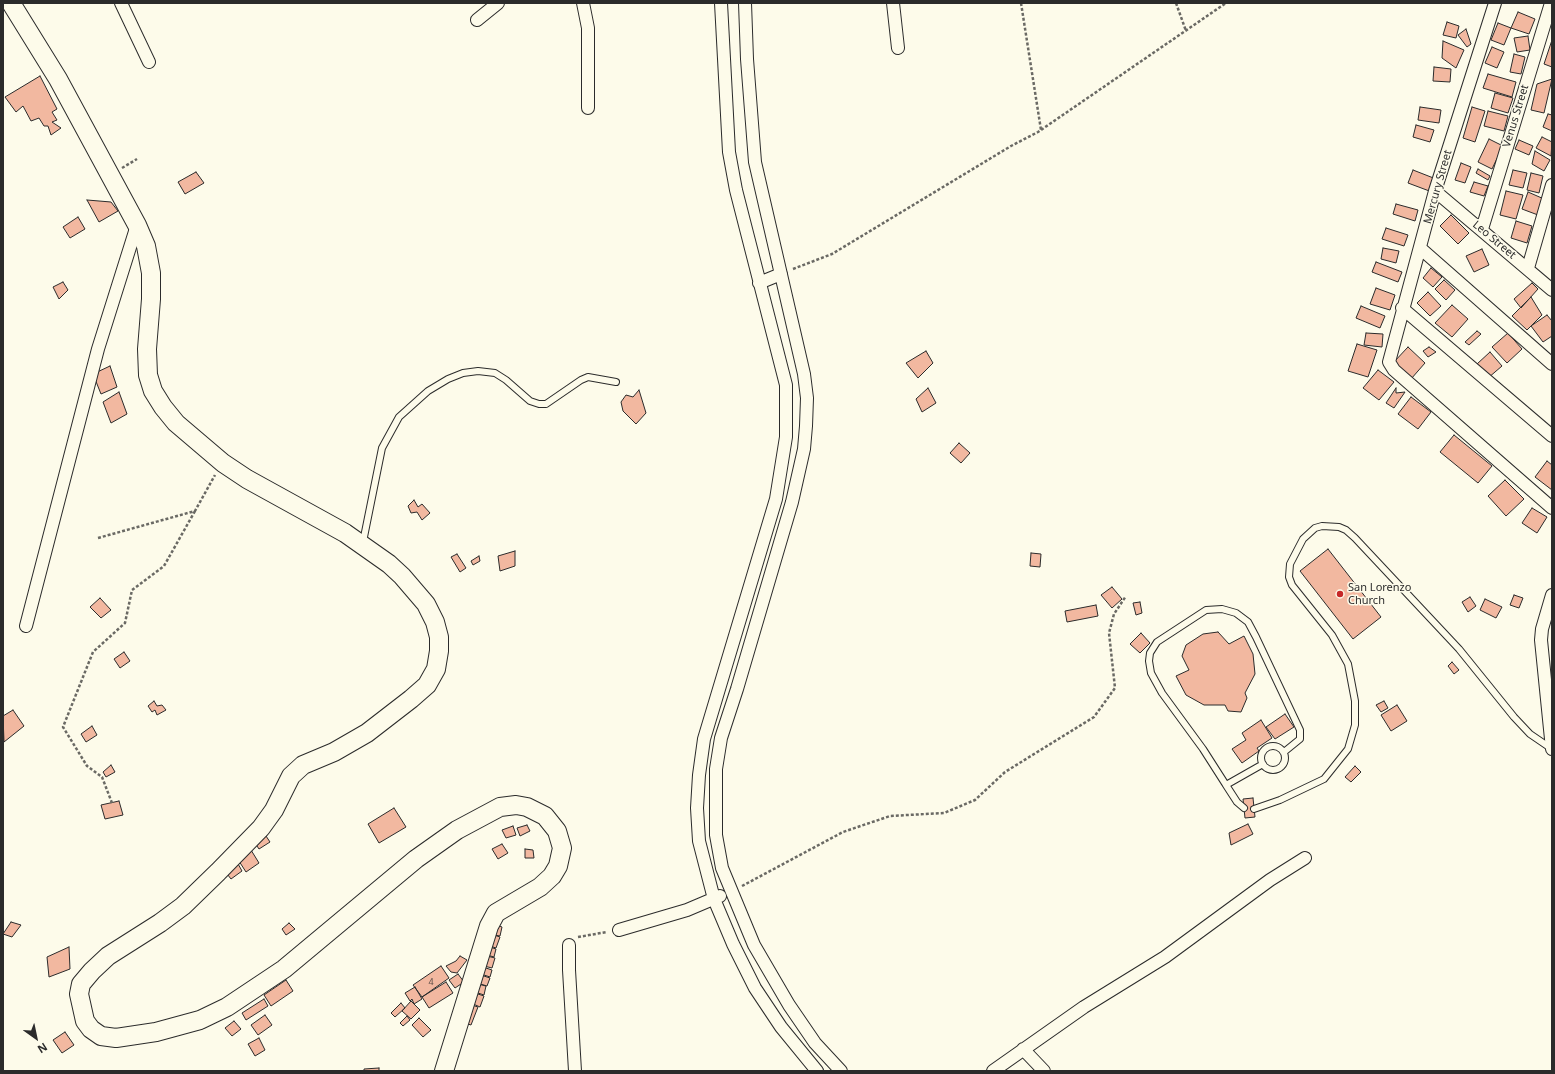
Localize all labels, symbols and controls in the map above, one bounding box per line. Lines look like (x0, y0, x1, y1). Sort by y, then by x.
street label: Venus Street (1500, 83, 1532, 149)
street label: Mercury Street (1421, 149, 1455, 225)
street label: Leo Street (1470, 218, 1518, 262)
place label: San Lorenzo Church (1348, 581, 1411, 607)
marker: San Lorenzo Church (1335, 589, 1345, 599)
house number: 4 (428, 977, 434, 987)
north arrow (16, 1018, 56, 1058)
text: N (35, 1040, 51, 1057)

